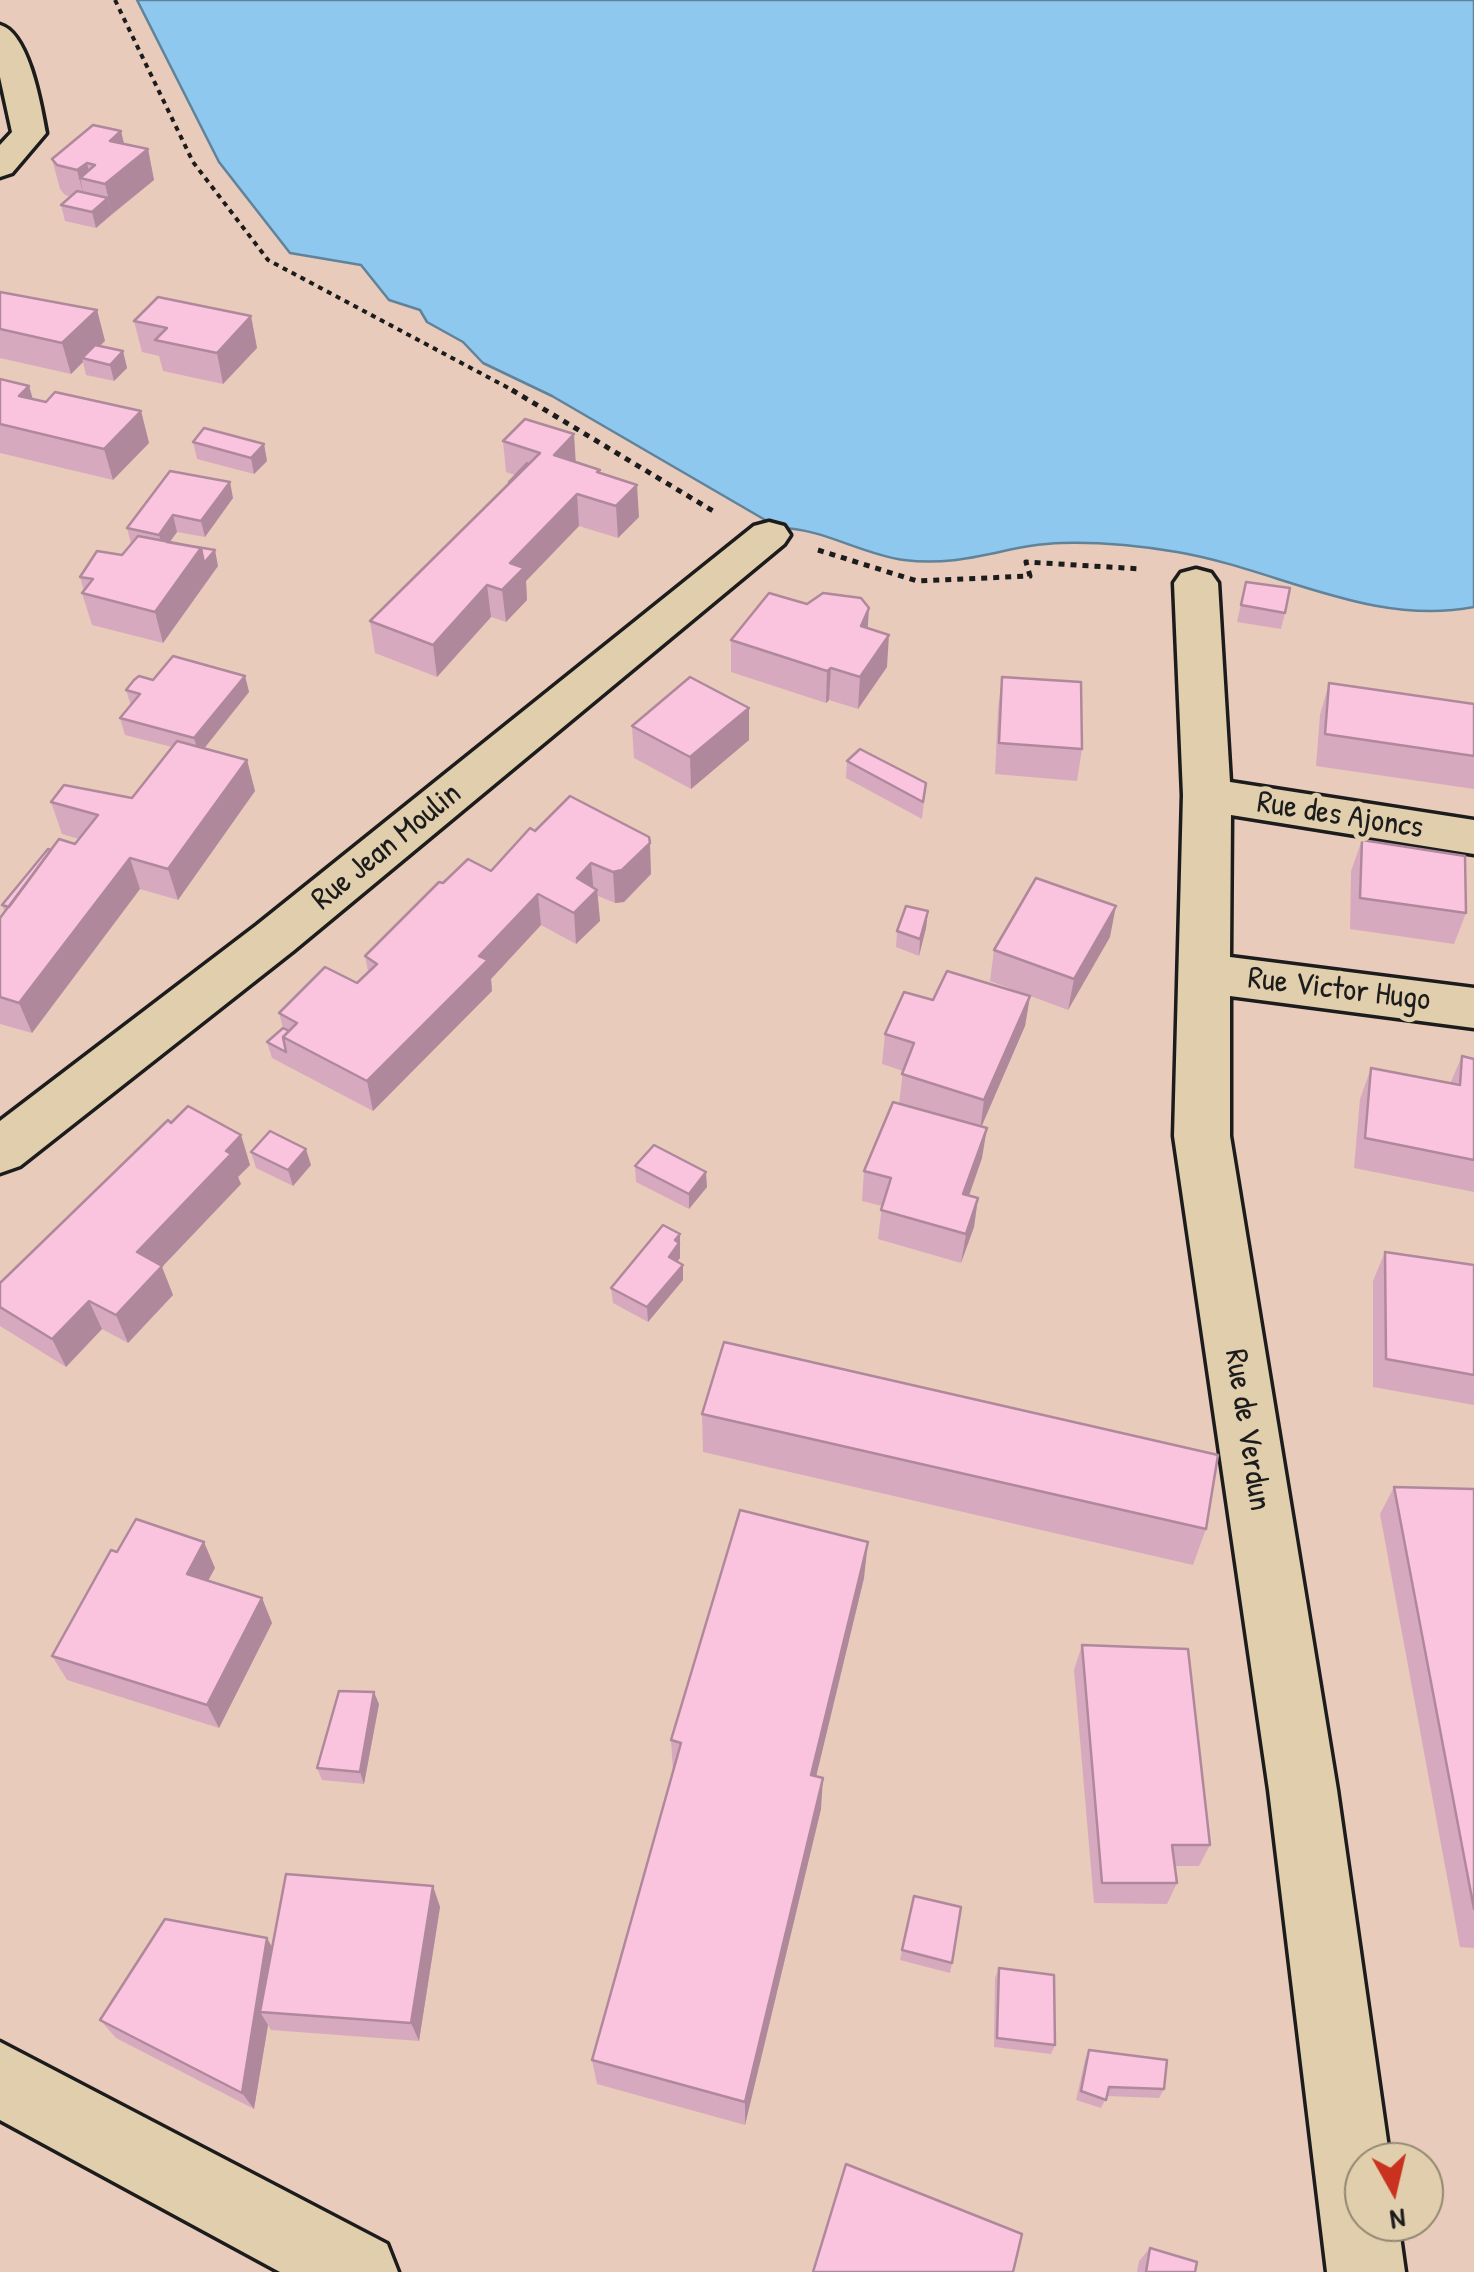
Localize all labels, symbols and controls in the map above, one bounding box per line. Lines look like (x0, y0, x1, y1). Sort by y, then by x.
street label: Rue Jean Moulin (304, 775, 470, 919)
street label: Rue des Ajoncs (1254, 784, 1426, 848)
street label: Rue Victor Hugo (1246, 960, 1432, 1020)
street label: Rue de Verdun (1215, 1347, 1279, 1513)
north arrow (1344, 2142, 1444, 2242)
text: N (1388, 2200, 1408, 2240)

